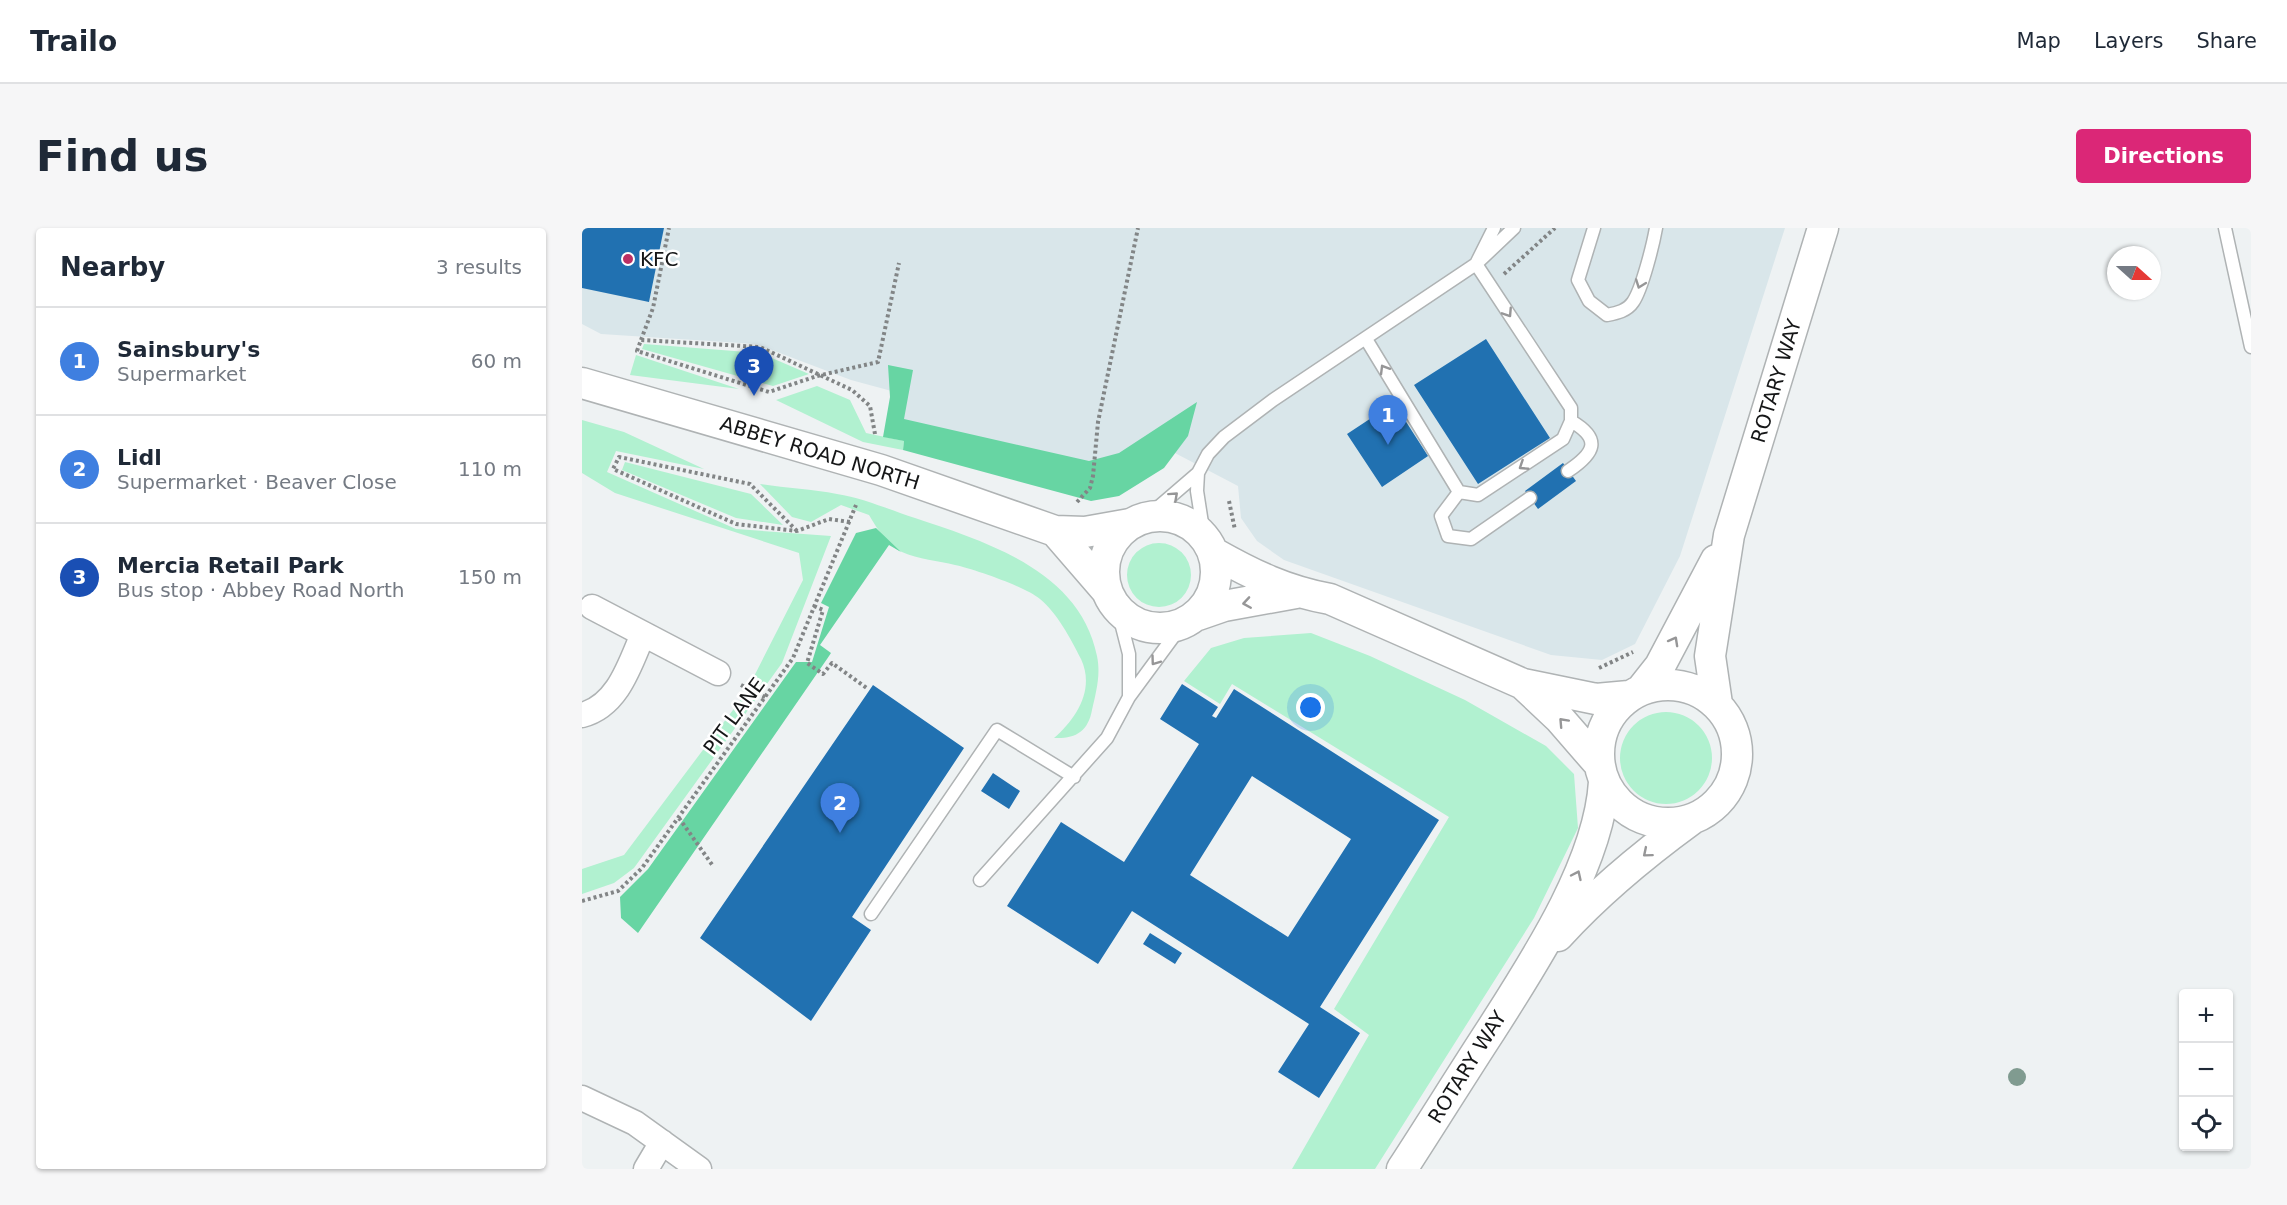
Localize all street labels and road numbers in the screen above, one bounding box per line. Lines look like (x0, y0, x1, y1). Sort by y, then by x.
street label: ROTARY WAY (1746, 315, 1806, 446)
street label: ABBEY ROAD NORTH (717, 411, 923, 495)
street label: PIT LANE (698, 673, 770, 759)
street label: ROTARY WAY (1423, 1006, 1512, 1128)

